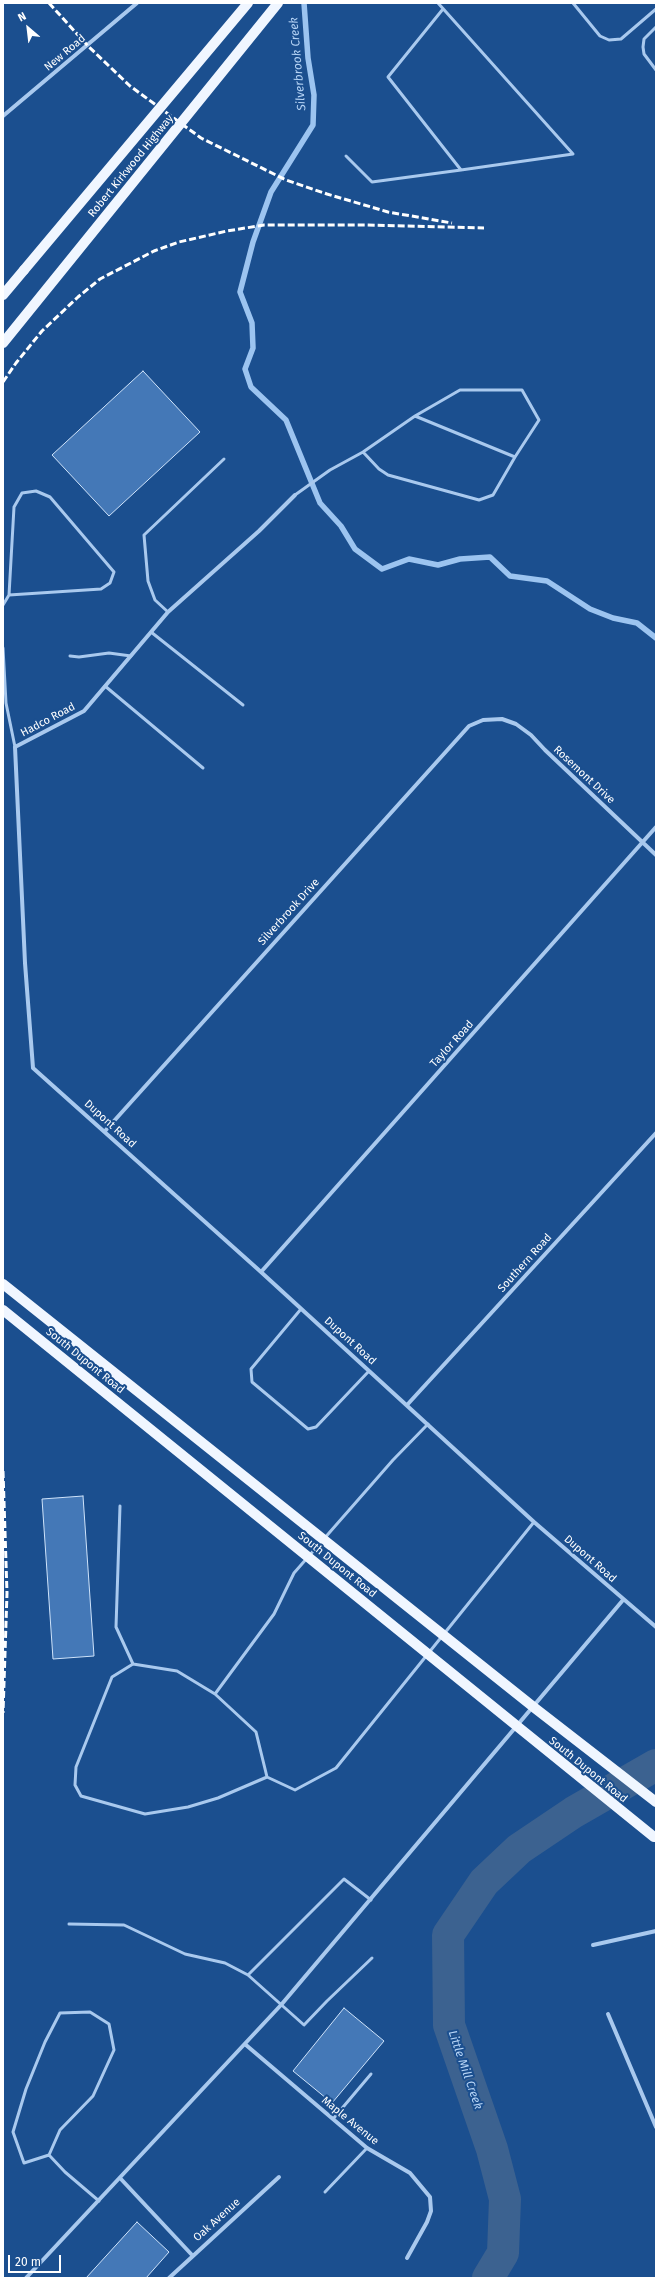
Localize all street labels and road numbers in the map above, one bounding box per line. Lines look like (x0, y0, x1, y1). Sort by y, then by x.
street label: New Road (42, 32, 88, 74)
street label: Robert Kirkwood Highway (86, 112, 176, 220)
street label: Hadco Road (19, 700, 77, 740)
street label: Rosemont Drive (551, 743, 617, 807)
street label: Silverbrook Drive (256, 876, 322, 948)
street label: Taylor Road (428, 1018, 476, 1070)
street label: Dupont Road (81, 1097, 139, 1151)
street label: Southern Road (495, 1231, 555, 1295)
street label: Dupont Road (321, 1314, 379, 1368)
street label: South Dupont Road (43, 1325, 127, 1397)
street label: South Dupont Road (295, 1529, 379, 1601)
street label: Dupont Road (561, 1533, 619, 1585)
street label: South Dupont Road (546, 1734, 630, 1806)
street label: Maple Avenue (319, 2094, 381, 2148)
street label: Oak Avenue (191, 2196, 243, 2244)

